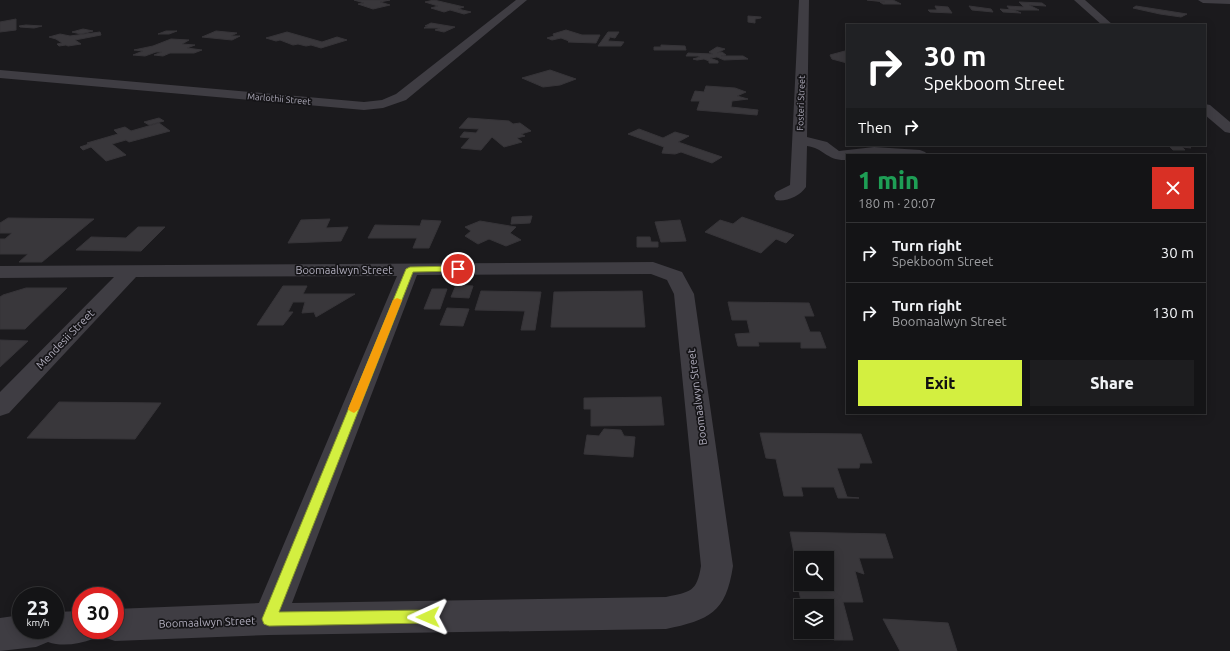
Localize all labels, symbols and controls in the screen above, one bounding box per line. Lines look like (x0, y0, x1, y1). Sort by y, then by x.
icon: right (858, 40, 910, 92)
text: 30 m (924, 40, 986, 71)
text: Spekboom Street (924, 73, 1065, 93)
street label: Fosteri Street (795, 75, 807, 131)
street label: Marlothii Street (247, 91, 312, 107)
icon: right (900, 116, 922, 138)
text: Then (858, 119, 892, 136)
text: 1 min (858, 167, 919, 194)
button: close (1152, 167, 1194, 209)
text: 180 m · 20:07 (858, 196, 936, 210)
text: Turn right (892, 237, 962, 254)
icon: right (858, 242, 880, 264)
text: 30 m (1161, 244, 1194, 261)
pin (441, 252, 475, 286)
text: Spekboom Street (892, 254, 993, 268)
icon: arrive (447, 258, 469, 280)
street label: Boomaalwyn Street (295, 264, 393, 276)
text: Turn right (892, 297, 962, 314)
icon: right (858, 302, 880, 324)
text: 130 m (1152, 304, 1194, 321)
street label: Mendesii Street (34, 306, 97, 371)
text: Boomaalwyn Street (892, 314, 1007, 328)
street label: Boomaalwyn Street (685, 347, 709, 446)
button: Exit (858, 360, 1022, 406)
button: Share (1030, 360, 1194, 406)
map controls (794, 551, 834, 639)
button: search (794, 551, 834, 591)
speed limit sign: 30 (72, 587, 124, 639)
text: 23 (27, 596, 49, 619)
position arrow (407, 596, 449, 638)
button: layers (794, 599, 834, 639)
street label: Boomaalwyn Street (158, 614, 256, 630)
text: km/h (26, 617, 50, 628)

